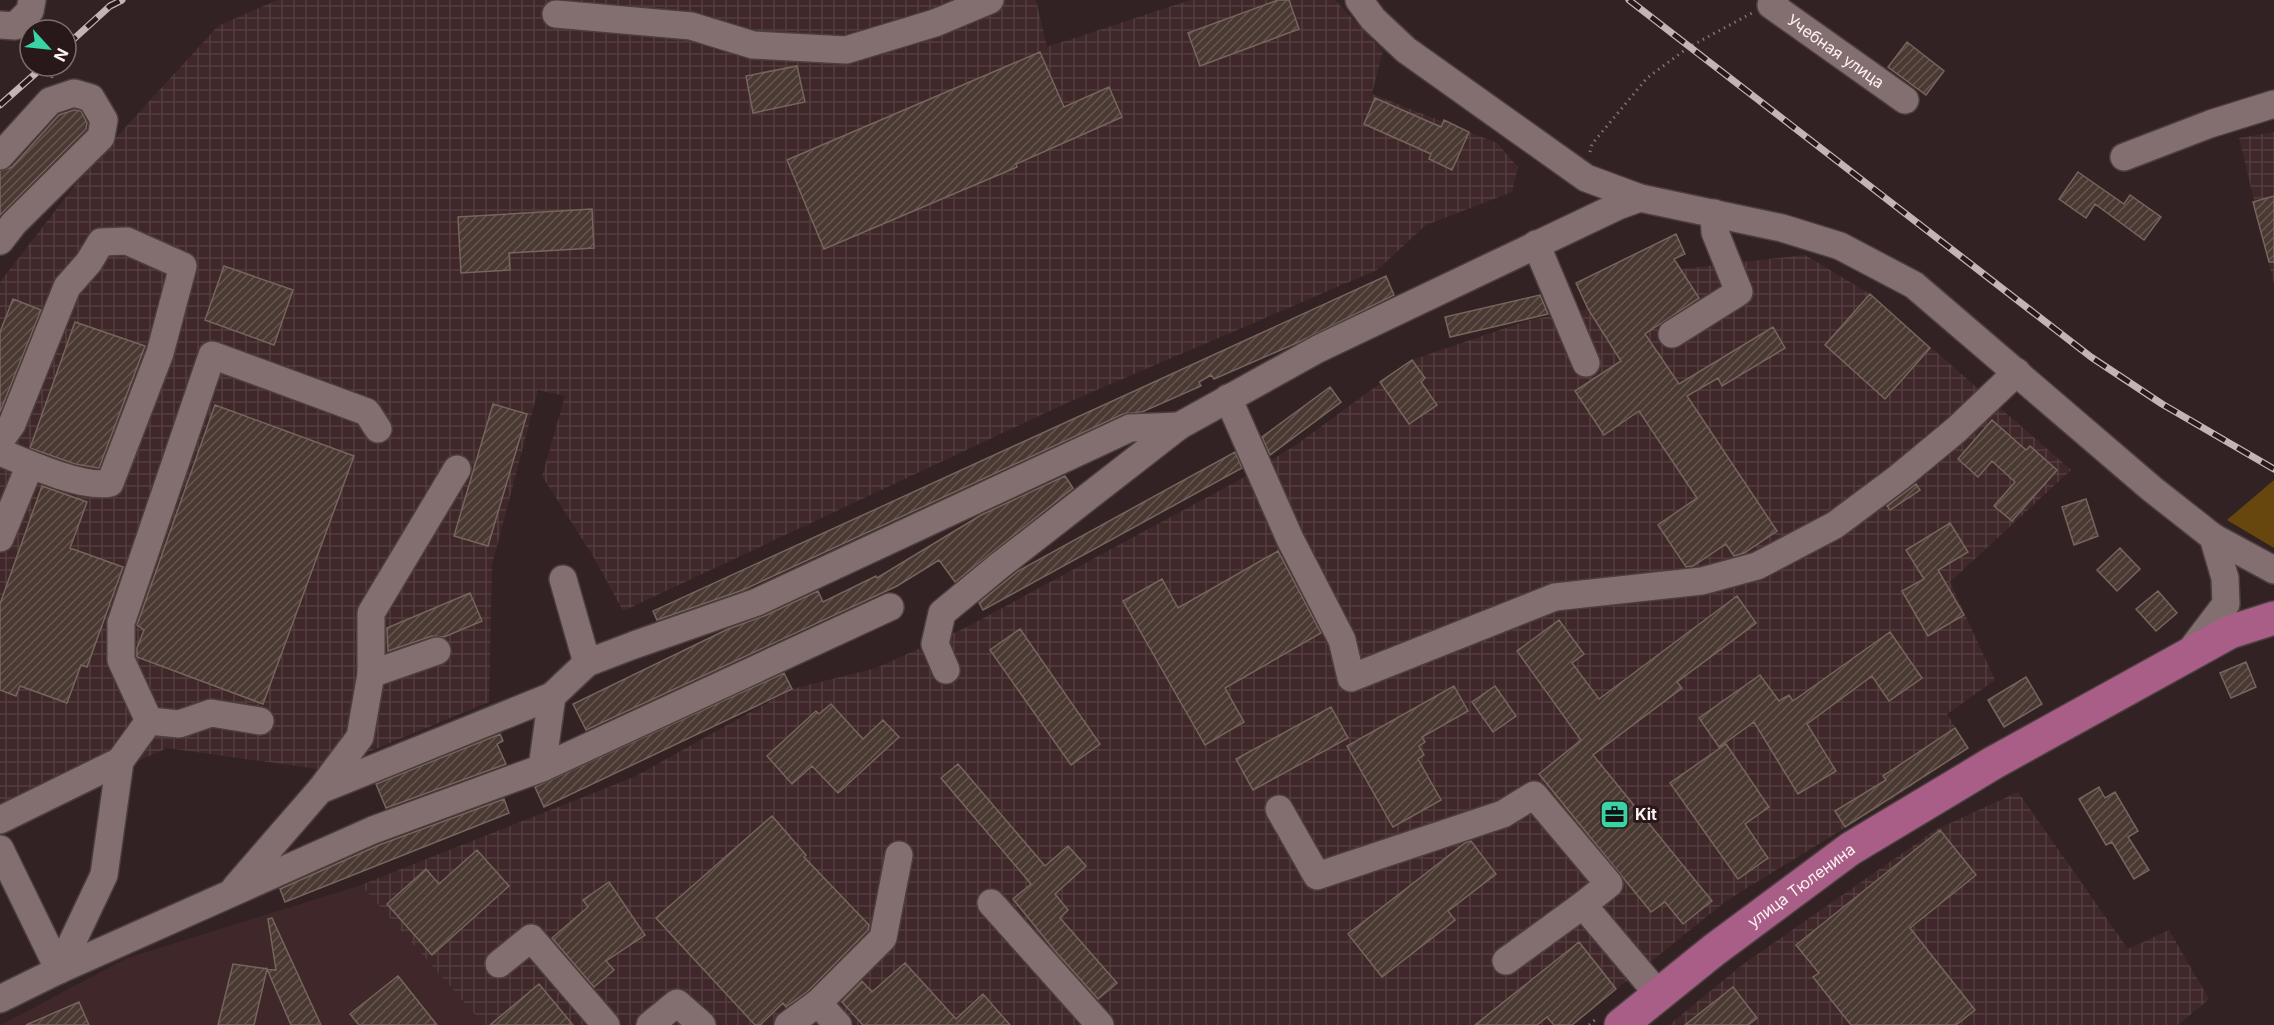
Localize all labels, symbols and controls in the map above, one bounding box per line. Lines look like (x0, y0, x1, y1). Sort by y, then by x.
street label: Учебная улица (1784, 10, 1888, 92)
north arrow (18, 18, 78, 78)
text: N (50, 45, 73, 65)
office icon: Kit (1598, 798, 1630, 830)
place label: Kit (1635, 804, 1657, 824)
street label: улица Тюленина (1743, 839, 1859, 932)

